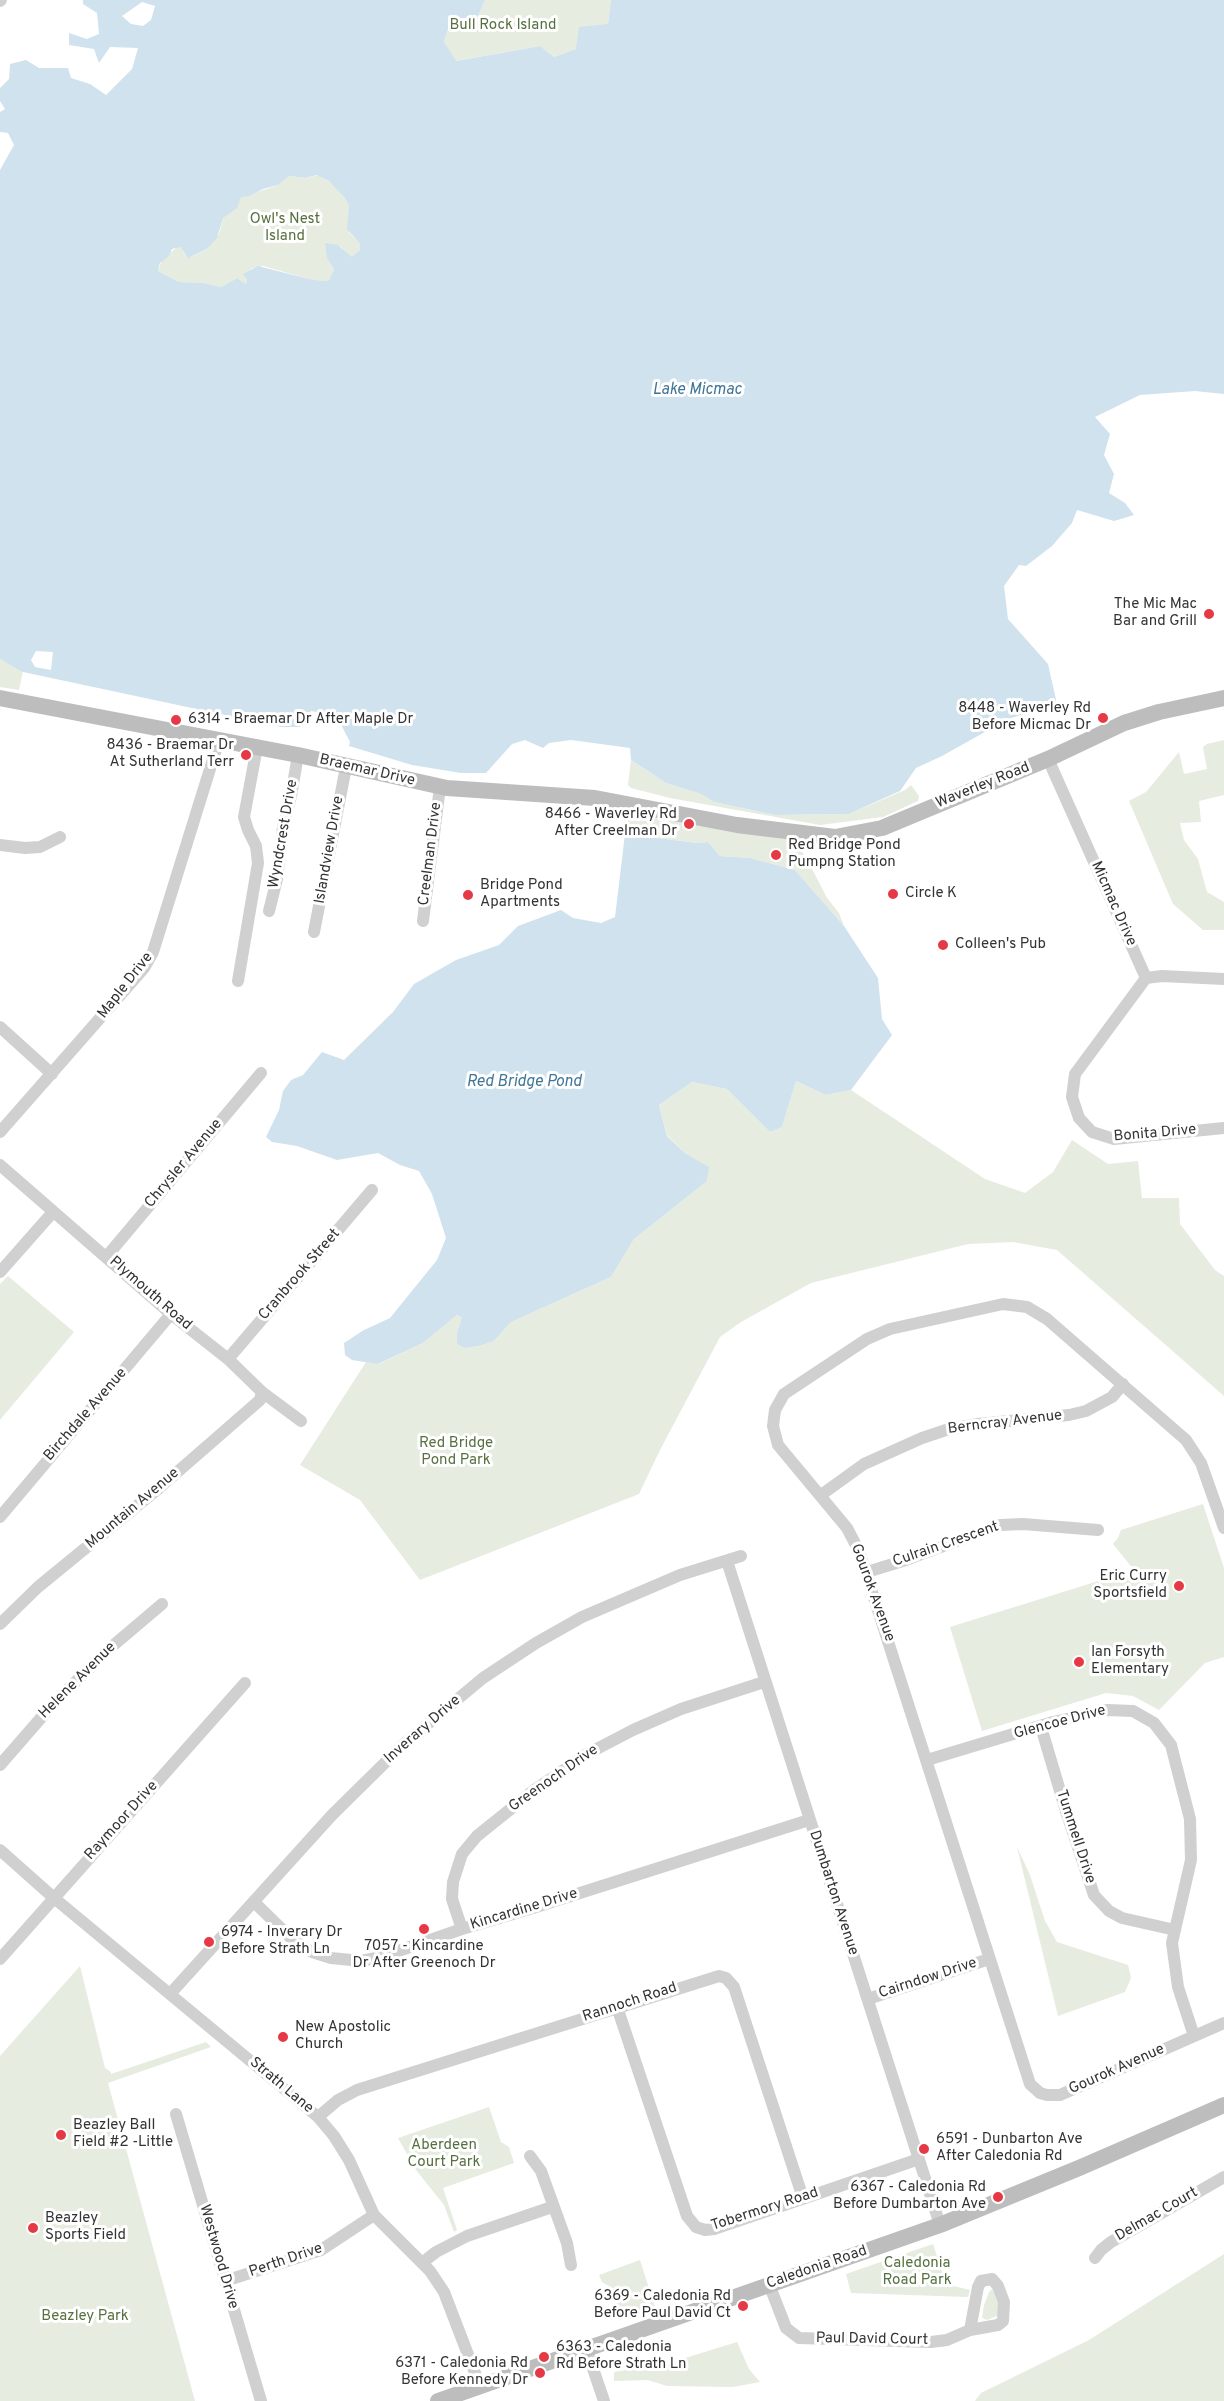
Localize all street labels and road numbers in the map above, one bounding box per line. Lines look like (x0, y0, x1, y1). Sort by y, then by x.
street label: Braemar Drive (317, 751, 417, 791)
street label: Waverley Road (933, 759, 1033, 813)
street label: Wyndcrest Drive (266, 778, 302, 890)
street label: Islandview Drive (312, 795, 348, 905)
street label: Creelman Drive (416, 801, 446, 907)
street label: Micmac Drive (1086, 859, 1140, 949)
street label: Maple Drive (95, 949, 157, 1023)
street label: Chrysler Avenue (142, 1116, 226, 1212)
street label: Bonita Drive (1113, 1121, 1197, 1147)
street label: Cranbrook Street (255, 1226, 345, 1324)
street label: Plymouth Road (105, 1253, 195, 1335)
street label: Birchdale Avenue (41, 1365, 131, 1465)
street label: Berncray Avenue (947, 1407, 1063, 1439)
street label: Mountain Avenue (83, 1465, 183, 1553)
street label: Culrain Crescent (891, 1518, 1001, 1572)
street label: Gourok Avenue (846, 1542, 898, 1644)
street label: Helene Avenue (36, 1639, 120, 1723)
street label: Inverary Drive (381, 1692, 465, 1768)
street label: Glencoe Drive (1012, 1702, 1108, 1744)
street label: Greenoch Drive (506, 1742, 602, 1816)
street label: Raymoor Drive (82, 1778, 162, 1864)
street label: Tummell Drive (1051, 1788, 1099, 1886)
street label: Dumbarton Avenue (804, 1828, 862, 1958)
street label: Kincardine Drive (468, 1885, 580, 1935)
street label: Cairndow Drive (877, 1955, 979, 2003)
street label: Rannoch Road (581, 1979, 679, 2027)
street label: Gourok Avenue (1066, 2041, 1168, 2099)
street label: Strath Lane (245, 2054, 317, 2118)
street label: Tobermory Road (709, 2184, 821, 2236)
street label: Delmac Court (1112, 2184, 1202, 2246)
street label: Westwood Drive (194, 2203, 242, 2311)
street label: Perth Drive (247, 2240, 325, 2282)
street label: Caledonia Road (764, 2242, 870, 2294)
street label: Paul David Court (816, 2330, 928, 2350)

